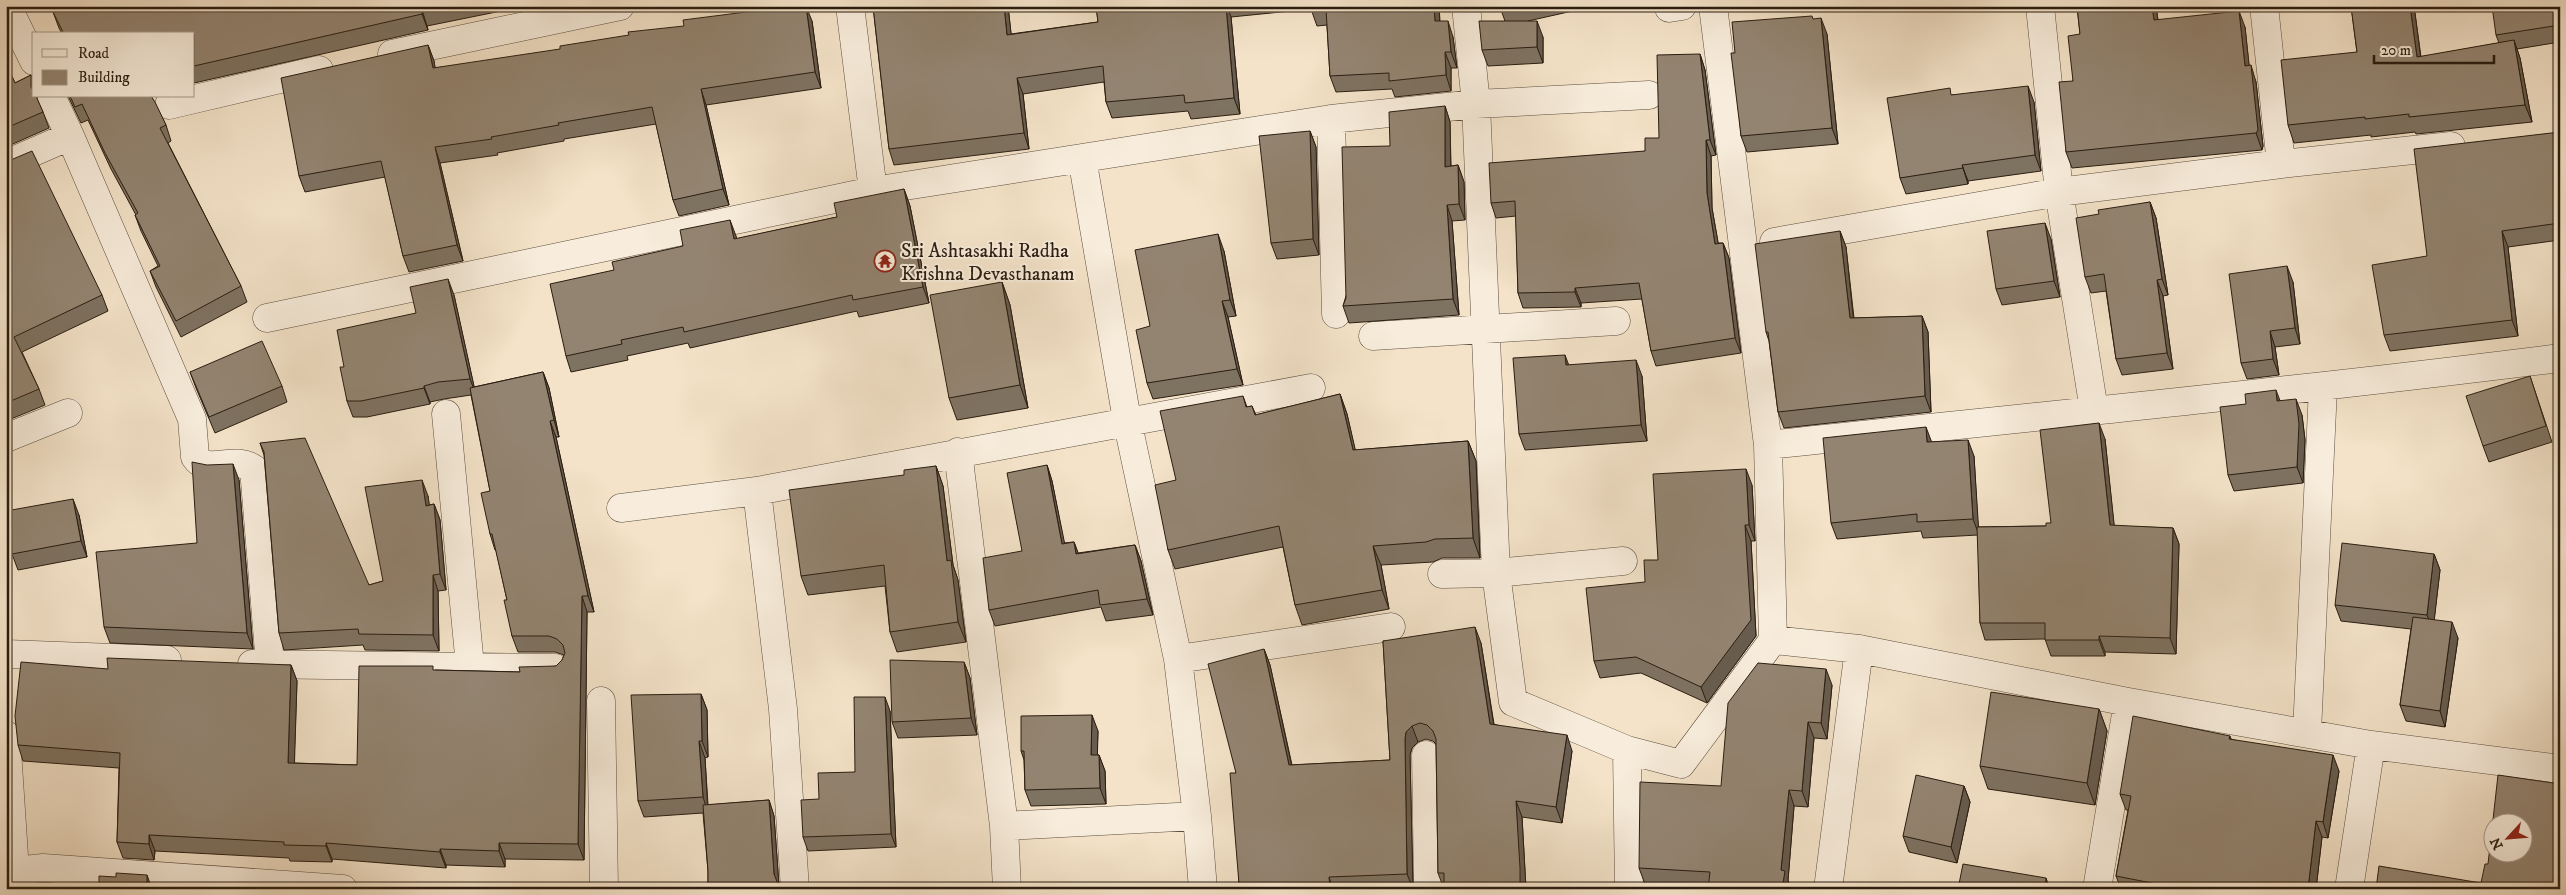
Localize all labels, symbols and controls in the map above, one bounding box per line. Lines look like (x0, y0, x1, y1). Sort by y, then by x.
legend (32, 32, 195, 98)
scale bar (2374, 32, 2494, 64)
text: 20 m (2381, 41, 2411, 60)
text: Road (78, 44, 110, 63)
text: Building (78, 68, 130, 87)
place label: Sri Ashtasakhi Radha Krishna Devasthanam (901, 239, 1075, 287)
temple icon: Sri Ashtasakhi Radha Krishna Devasthanam (873, 249, 897, 273)
north arrow (2484, 812, 2534, 862)
text: N (2486, 834, 2508, 852)

